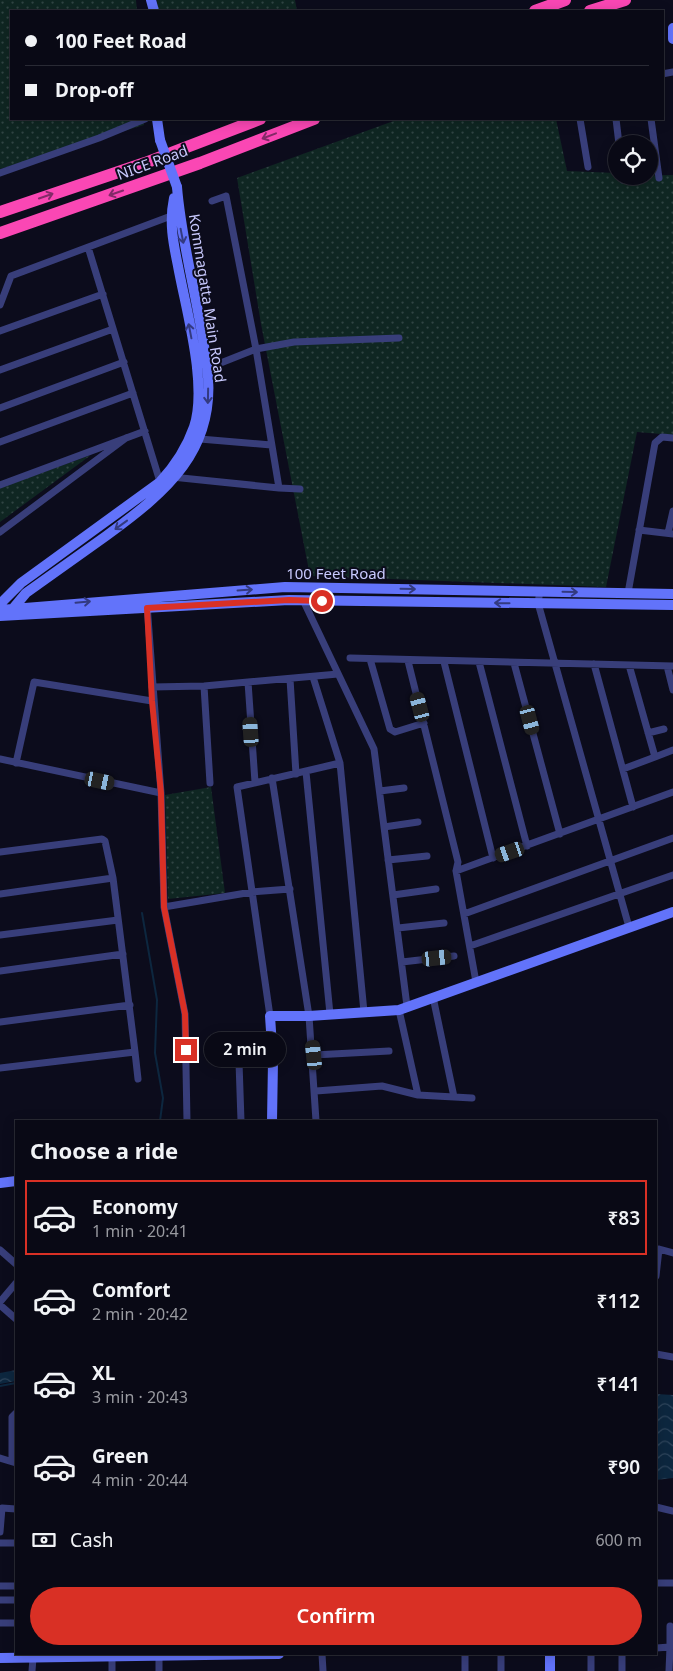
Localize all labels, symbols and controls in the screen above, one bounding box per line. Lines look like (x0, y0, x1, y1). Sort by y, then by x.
text: 100 Feet Road (55, 28, 187, 54)
text: Drop-off (55, 77, 134, 103)
one-way arrow (261, 132, 277, 141)
map controls (608, 135, 658, 185)
button: locate (608, 135, 658, 185)
street label: NICE Road (114, 140, 190, 184)
one-way arrow (108, 188, 124, 198)
one-way arrow (38, 191, 53, 200)
street label: Kommagatta Main Road (185, 212, 231, 384)
one-way arrow (177, 227, 187, 243)
one-way arrow (185, 324, 194, 340)
one-way arrow (203, 387, 213, 403)
one-way arrow (114, 520, 128, 530)
street label: 100 Feet Road (286, 563, 386, 583)
one-way arrow (400, 584, 416, 594)
one-way arrow (237, 586, 253, 595)
one-way arrow (562, 587, 578, 597)
route start (311, 590, 333, 612)
one-way arrow (75, 598, 91, 607)
one-way arrow (494, 598, 510, 608)
car (408, 691, 431, 723)
car (518, 704, 541, 736)
car (242, 717, 259, 747)
car (83, 771, 116, 791)
car (493, 840, 526, 864)
car (421, 949, 452, 967)
callout: 2 min (204, 1032, 286, 1068)
text: 2 min (223, 1038, 267, 1060)
route end (175, 1039, 197, 1061)
car (304, 1039, 323, 1071)
text: Choose a ride (30, 1135, 178, 1165)
text: Economy (92, 1194, 178, 1220)
icon: car (32, 1195, 77, 1240)
text: ₹83 (607, 1205, 640, 1231)
text: 1 min · 20:41 (92, 1220, 188, 1242)
text: Comfort (92, 1277, 171, 1303)
icon: car (32, 1278, 77, 1323)
text: ₹112 (597, 1288, 640, 1314)
text: 2 min · 20:42 (92, 1303, 188, 1325)
text: XL (92, 1360, 115, 1386)
icon: car (32, 1361, 77, 1406)
text: ₹141 (597, 1371, 640, 1397)
text: 3 min · 20:43 (92, 1386, 188, 1408)
text: Green (92, 1443, 149, 1469)
icon: car (32, 1444, 77, 1489)
text: ₹90 (607, 1454, 640, 1480)
text: 4 min · 20:44 (92, 1469, 188, 1491)
icon: cash (30, 1526, 58, 1554)
text: Cash (70, 1527, 114, 1553)
text: 600 m (595, 1529, 642, 1551)
button: Confirm (30, 1587, 642, 1645)

